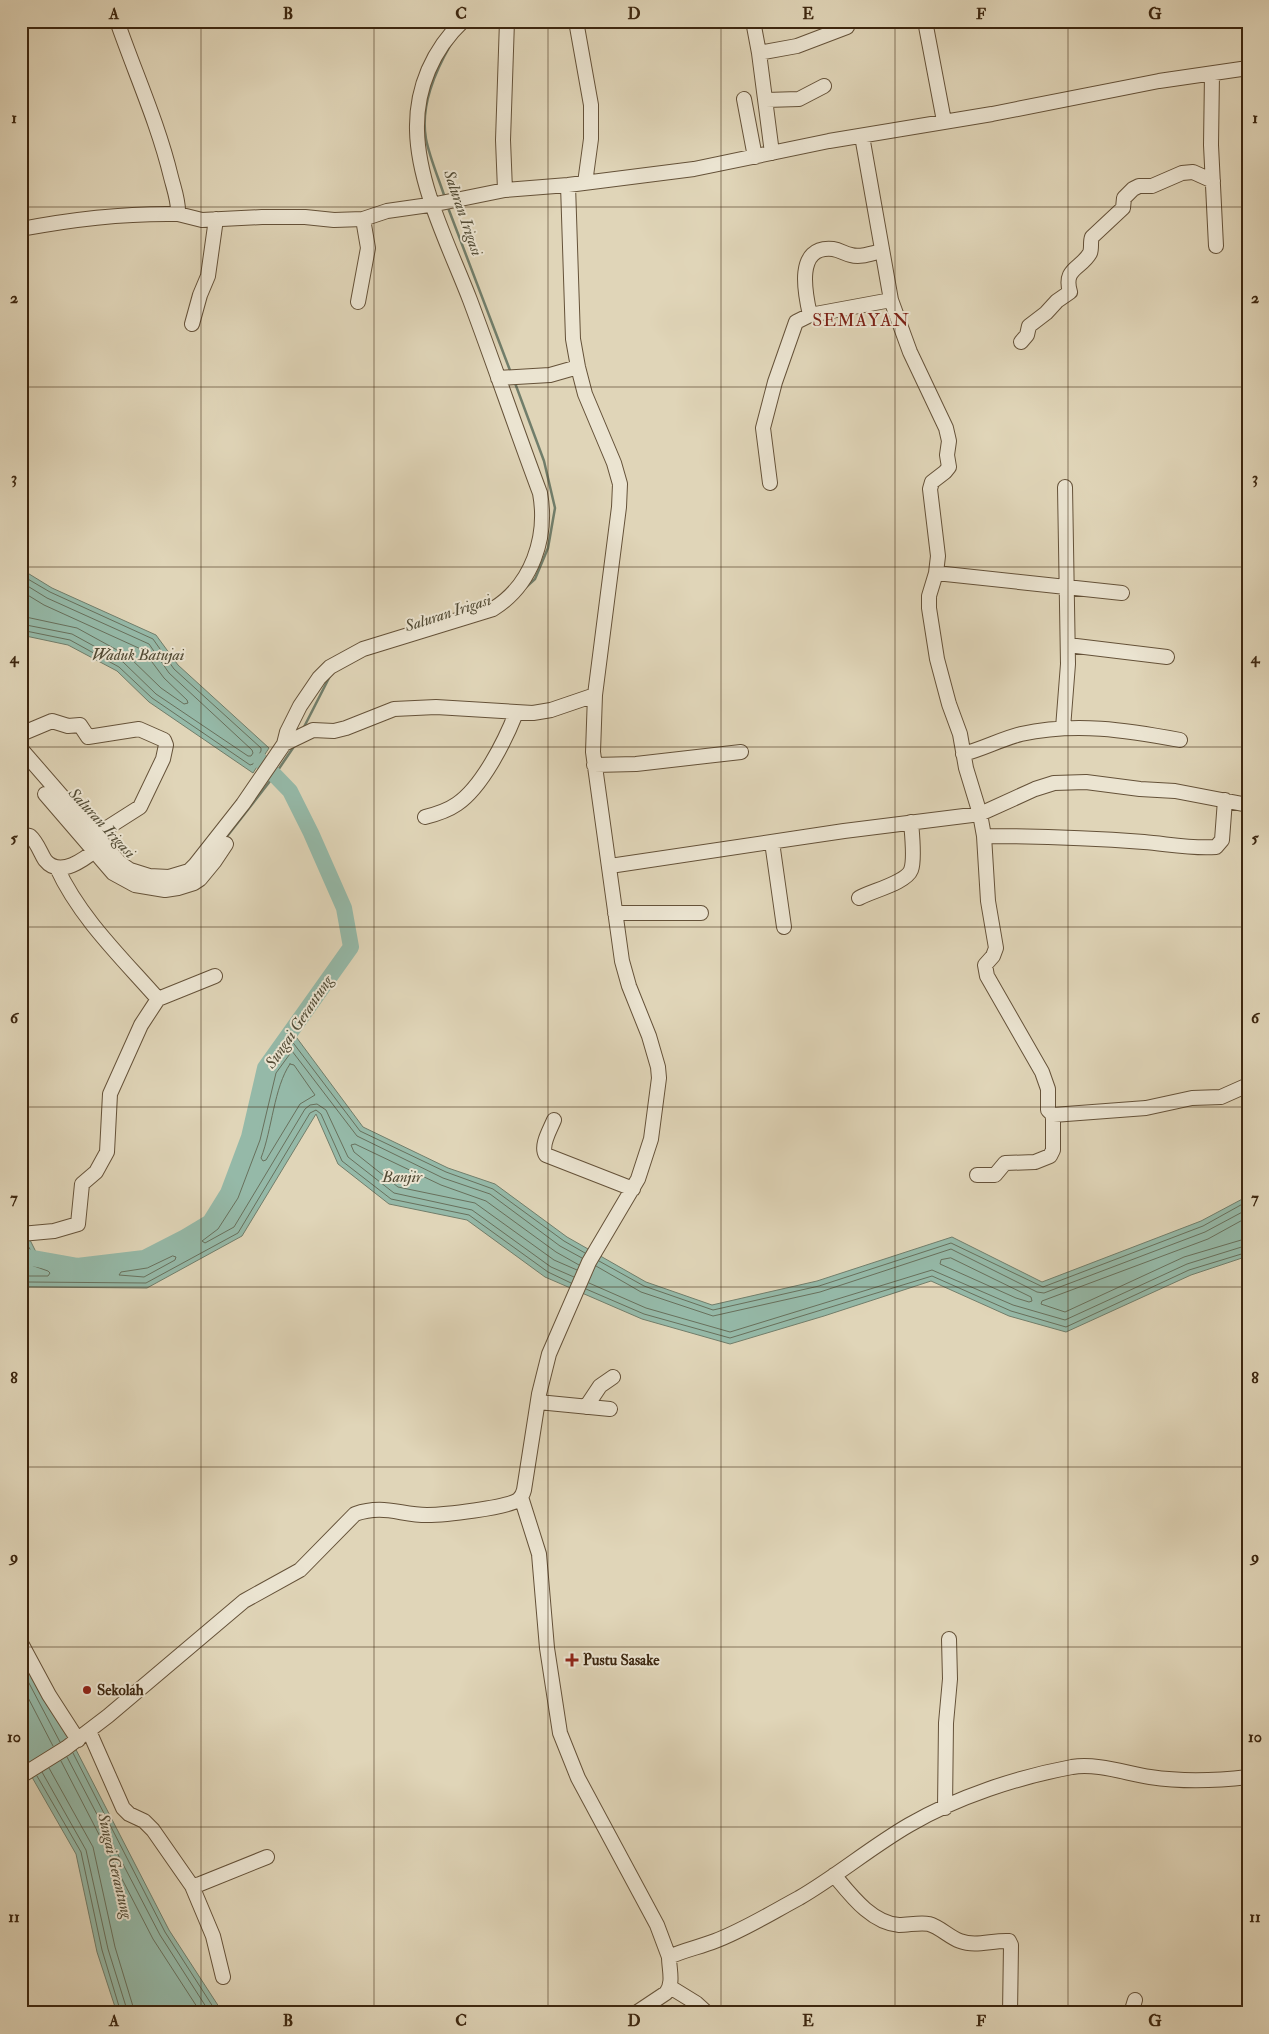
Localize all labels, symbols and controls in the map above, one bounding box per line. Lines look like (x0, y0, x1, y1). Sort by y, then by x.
text: A (108, 4, 120, 24)
text: B (283, 4, 293, 24)
text: C (455, 4, 467, 24)
text: D (627, 4, 641, 24)
text: E (802, 4, 814, 24)
text: F (976, 4, 986, 24)
text: G (1148, 4, 1162, 24)
text: 1 (11, 108, 17, 128)
text: 1 (1252, 108, 1258, 128)
water label: Saluran Irigasi (439, 166, 487, 259)
text: 2 (10, 288, 18, 308)
text: 2 (1251, 288, 1259, 308)
district label: SEMAYAN (812, 309, 910, 332)
text: 3 (11, 468, 17, 488)
text: 3 (1252, 468, 1258, 488)
water label: Saluran Irigasi (401, 589, 494, 637)
water label: Waduk Batujai (92, 645, 185, 665)
text: 4 (9, 648, 20, 668)
text: 4 (1250, 648, 1261, 668)
water label: Saluran Irigasi (63, 783, 140, 863)
text: 5 (10, 828, 18, 848)
text: 5 (1251, 828, 1259, 848)
water label: Sungai Gerantung (260, 971, 338, 1073)
text: 6 (10, 1008, 20, 1028)
text: 6 (1251, 1008, 1261, 1028)
water label: Banjir (381, 1167, 423, 1187)
text: 7 (10, 1188, 18, 1208)
text: 7 (1251, 1188, 1259, 1208)
text: 8 (10, 1368, 18, 1388)
text: 8 (1251, 1368, 1259, 1388)
text: 9 (8, 1547, 18, 1567)
text: 9 (1249, 1547, 1259, 1567)
place label: Pustu Sasake (583, 1651, 660, 1670)
marker: Pustu Sasake (565, 1653, 579, 1667)
place label: Sekolah (97, 1681, 144, 1700)
marker: Sekolah (81, 1684, 93, 1696)
text: 10 (7, 1727, 21, 1747)
text: 10 (1248, 1727, 1262, 1747)
water label: Sungai Gerantung (93, 1810, 137, 1922)
text: 11 (8, 1907, 20, 1927)
text: 11 (1249, 1907, 1261, 1927)
text: A (108, 2011, 120, 2031)
text: B (283, 2011, 293, 2031)
text: C (455, 2011, 467, 2031)
text: D (627, 2011, 641, 2031)
text: E (802, 2011, 814, 2031)
text: F (976, 2011, 986, 2031)
text: G (1148, 2011, 1162, 2031)

